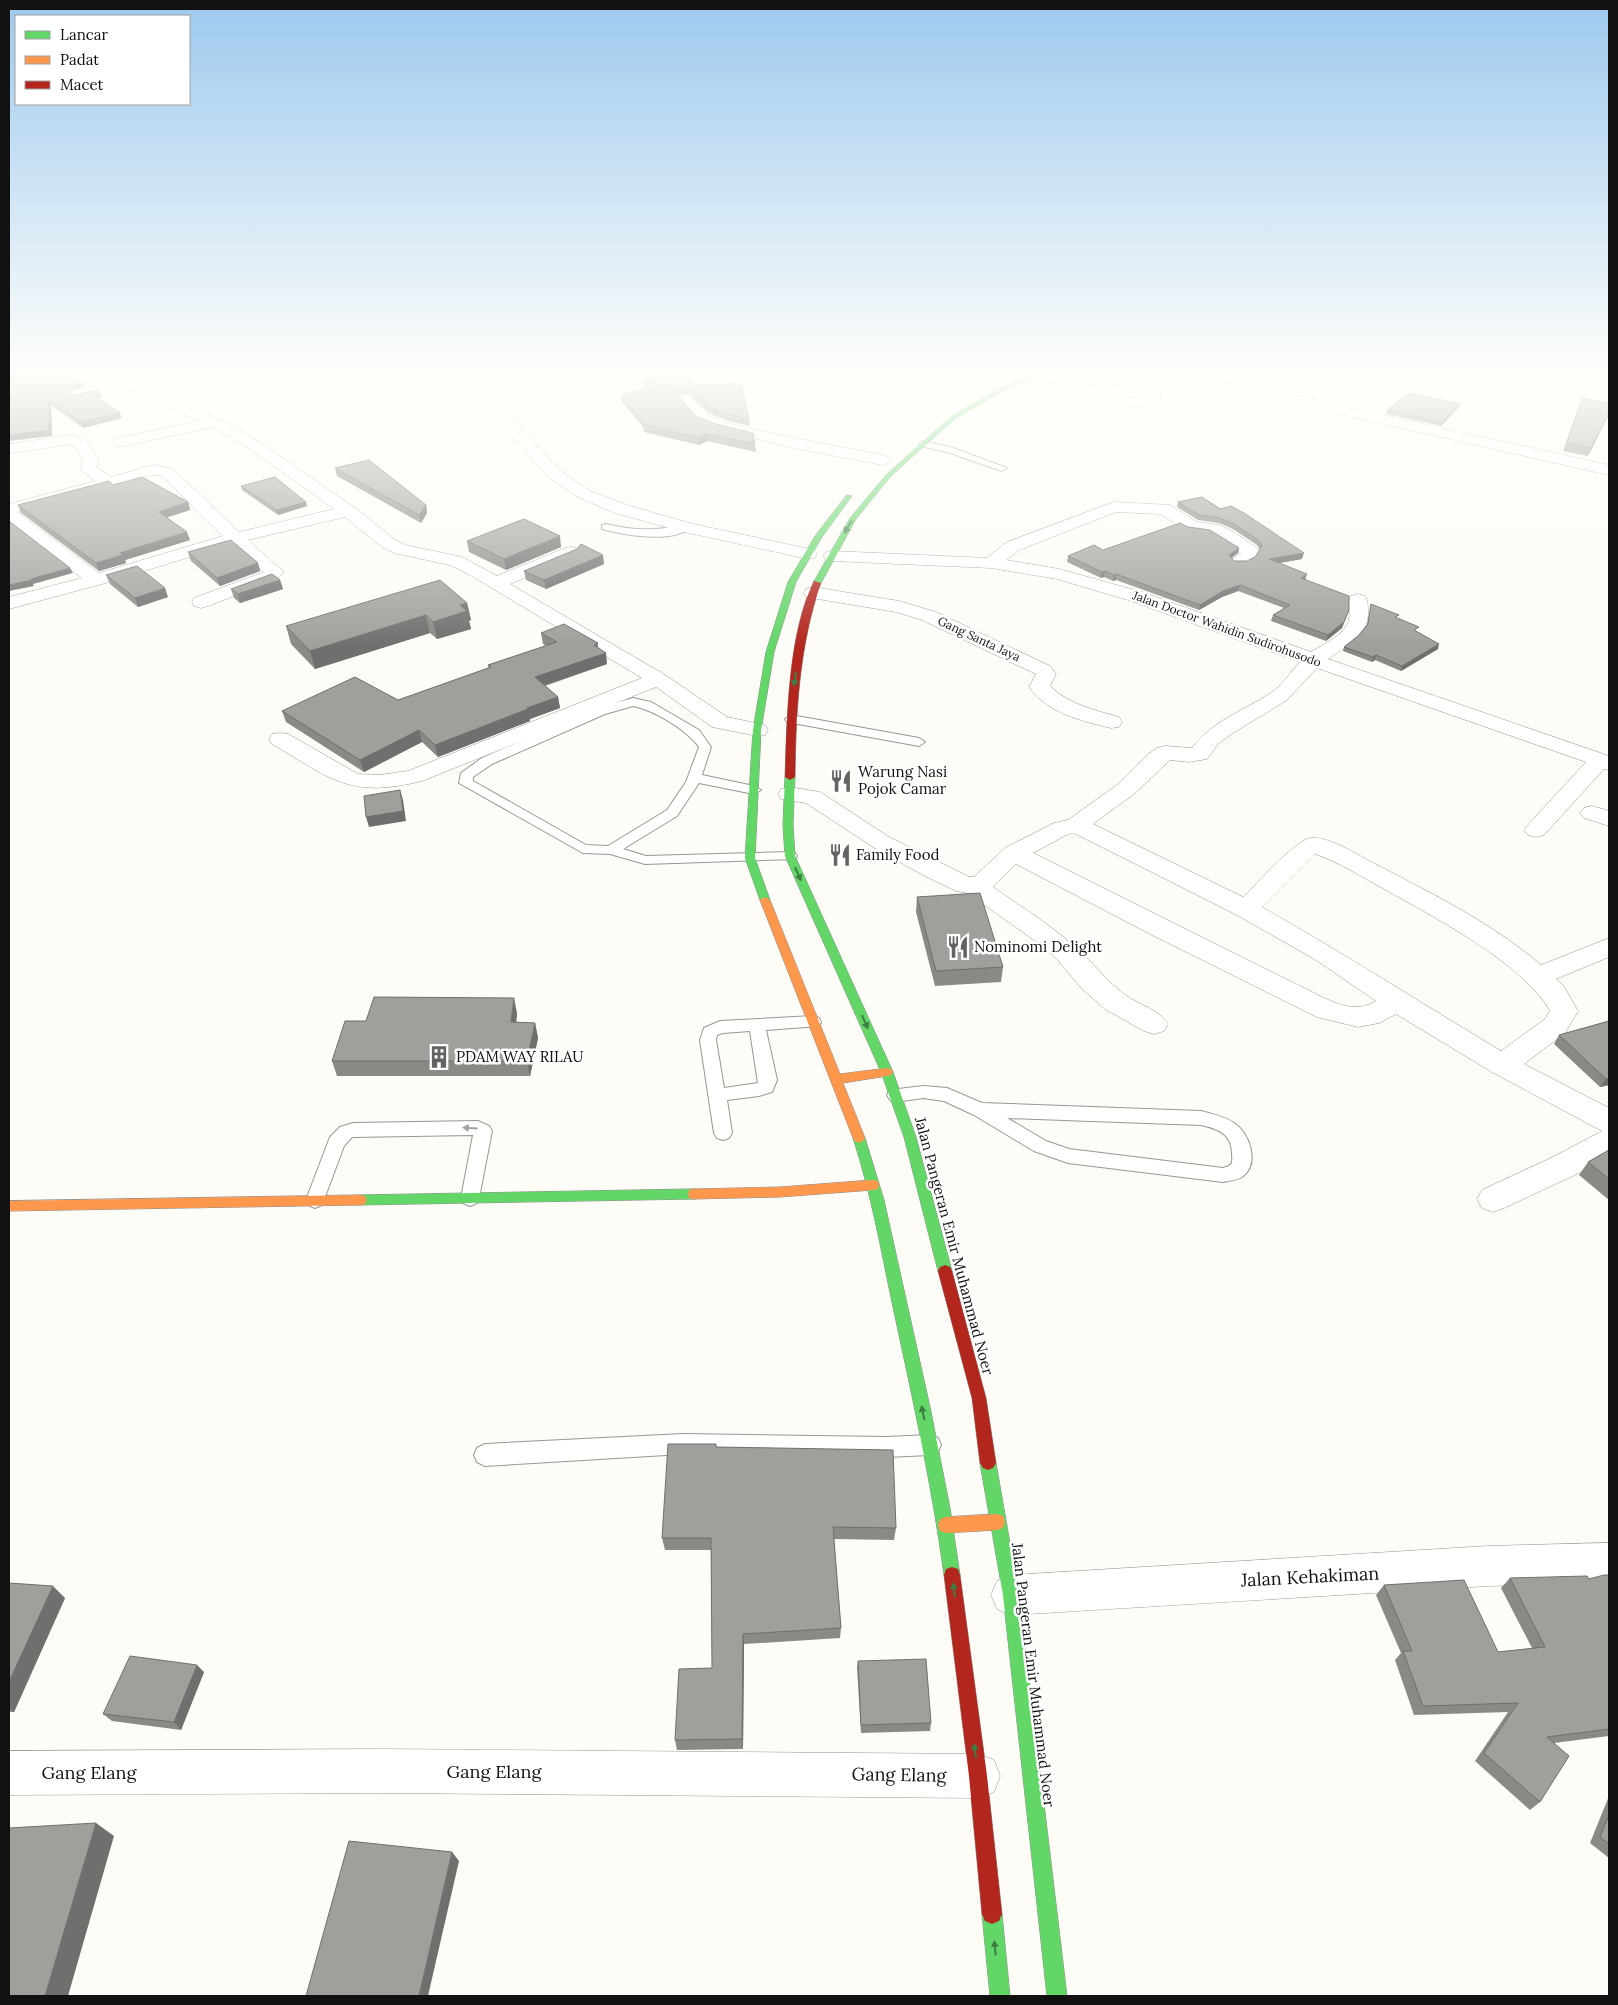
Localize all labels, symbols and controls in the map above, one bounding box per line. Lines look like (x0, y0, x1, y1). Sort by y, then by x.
legend (15, 15, 190, 105)
text: Lancar (60, 25, 109, 44)
text: Padat (60, 50, 99, 69)
text: Macet (60, 75, 103, 94)
one-way arrow (843, 521, 852, 534)
street label: Jalan Doctor Wahidin Sudirohusodo (1130, 587, 1324, 670)
street label: Gang Santa Jaya (935, 613, 1023, 664)
one-way arrow (790, 671, 798, 687)
place label: Warung Nasi Pojok Camar (858, 762, 947, 798)
restaurant icon: Warung Nasi Pojok Camar (828, 768, 854, 794)
restaurant icon: Family Food (827, 842, 853, 868)
place label: Family Food (856, 845, 939, 864)
one-way arrow (795, 867, 803, 881)
restaurant icon: Nominomi Delight (945, 934, 971, 960)
place label: Nominomi Delight (974, 937, 1102, 956)
one-way arrow (862, 1015, 870, 1029)
building icon: PDAM WAY RILAU (426, 1044, 452, 1070)
place label: PDAM WAY RILAU (456, 1047, 583, 1066)
street label: Jalan Pangeran Emir Muhammad Noer (911, 1114, 998, 1377)
one-way arrow (462, 1124, 478, 1132)
one-way arrow (919, 1405, 927, 1421)
street label: Jalan Pangeran Emir Muhammad Noer (1008, 1541, 1059, 1809)
street label: Jalan Kehakiman (1239, 1561, 1380, 1592)
one-way arrow (950, 1582, 958, 1598)
one-way arrow (971, 1743, 979, 1759)
street label: Gang Elang (447, 1760, 542, 1783)
street label: Gang Elang (42, 1761, 137, 1784)
street label: Gang Elang (851, 1762, 948, 1787)
one-way arrow (991, 1939, 999, 1955)

